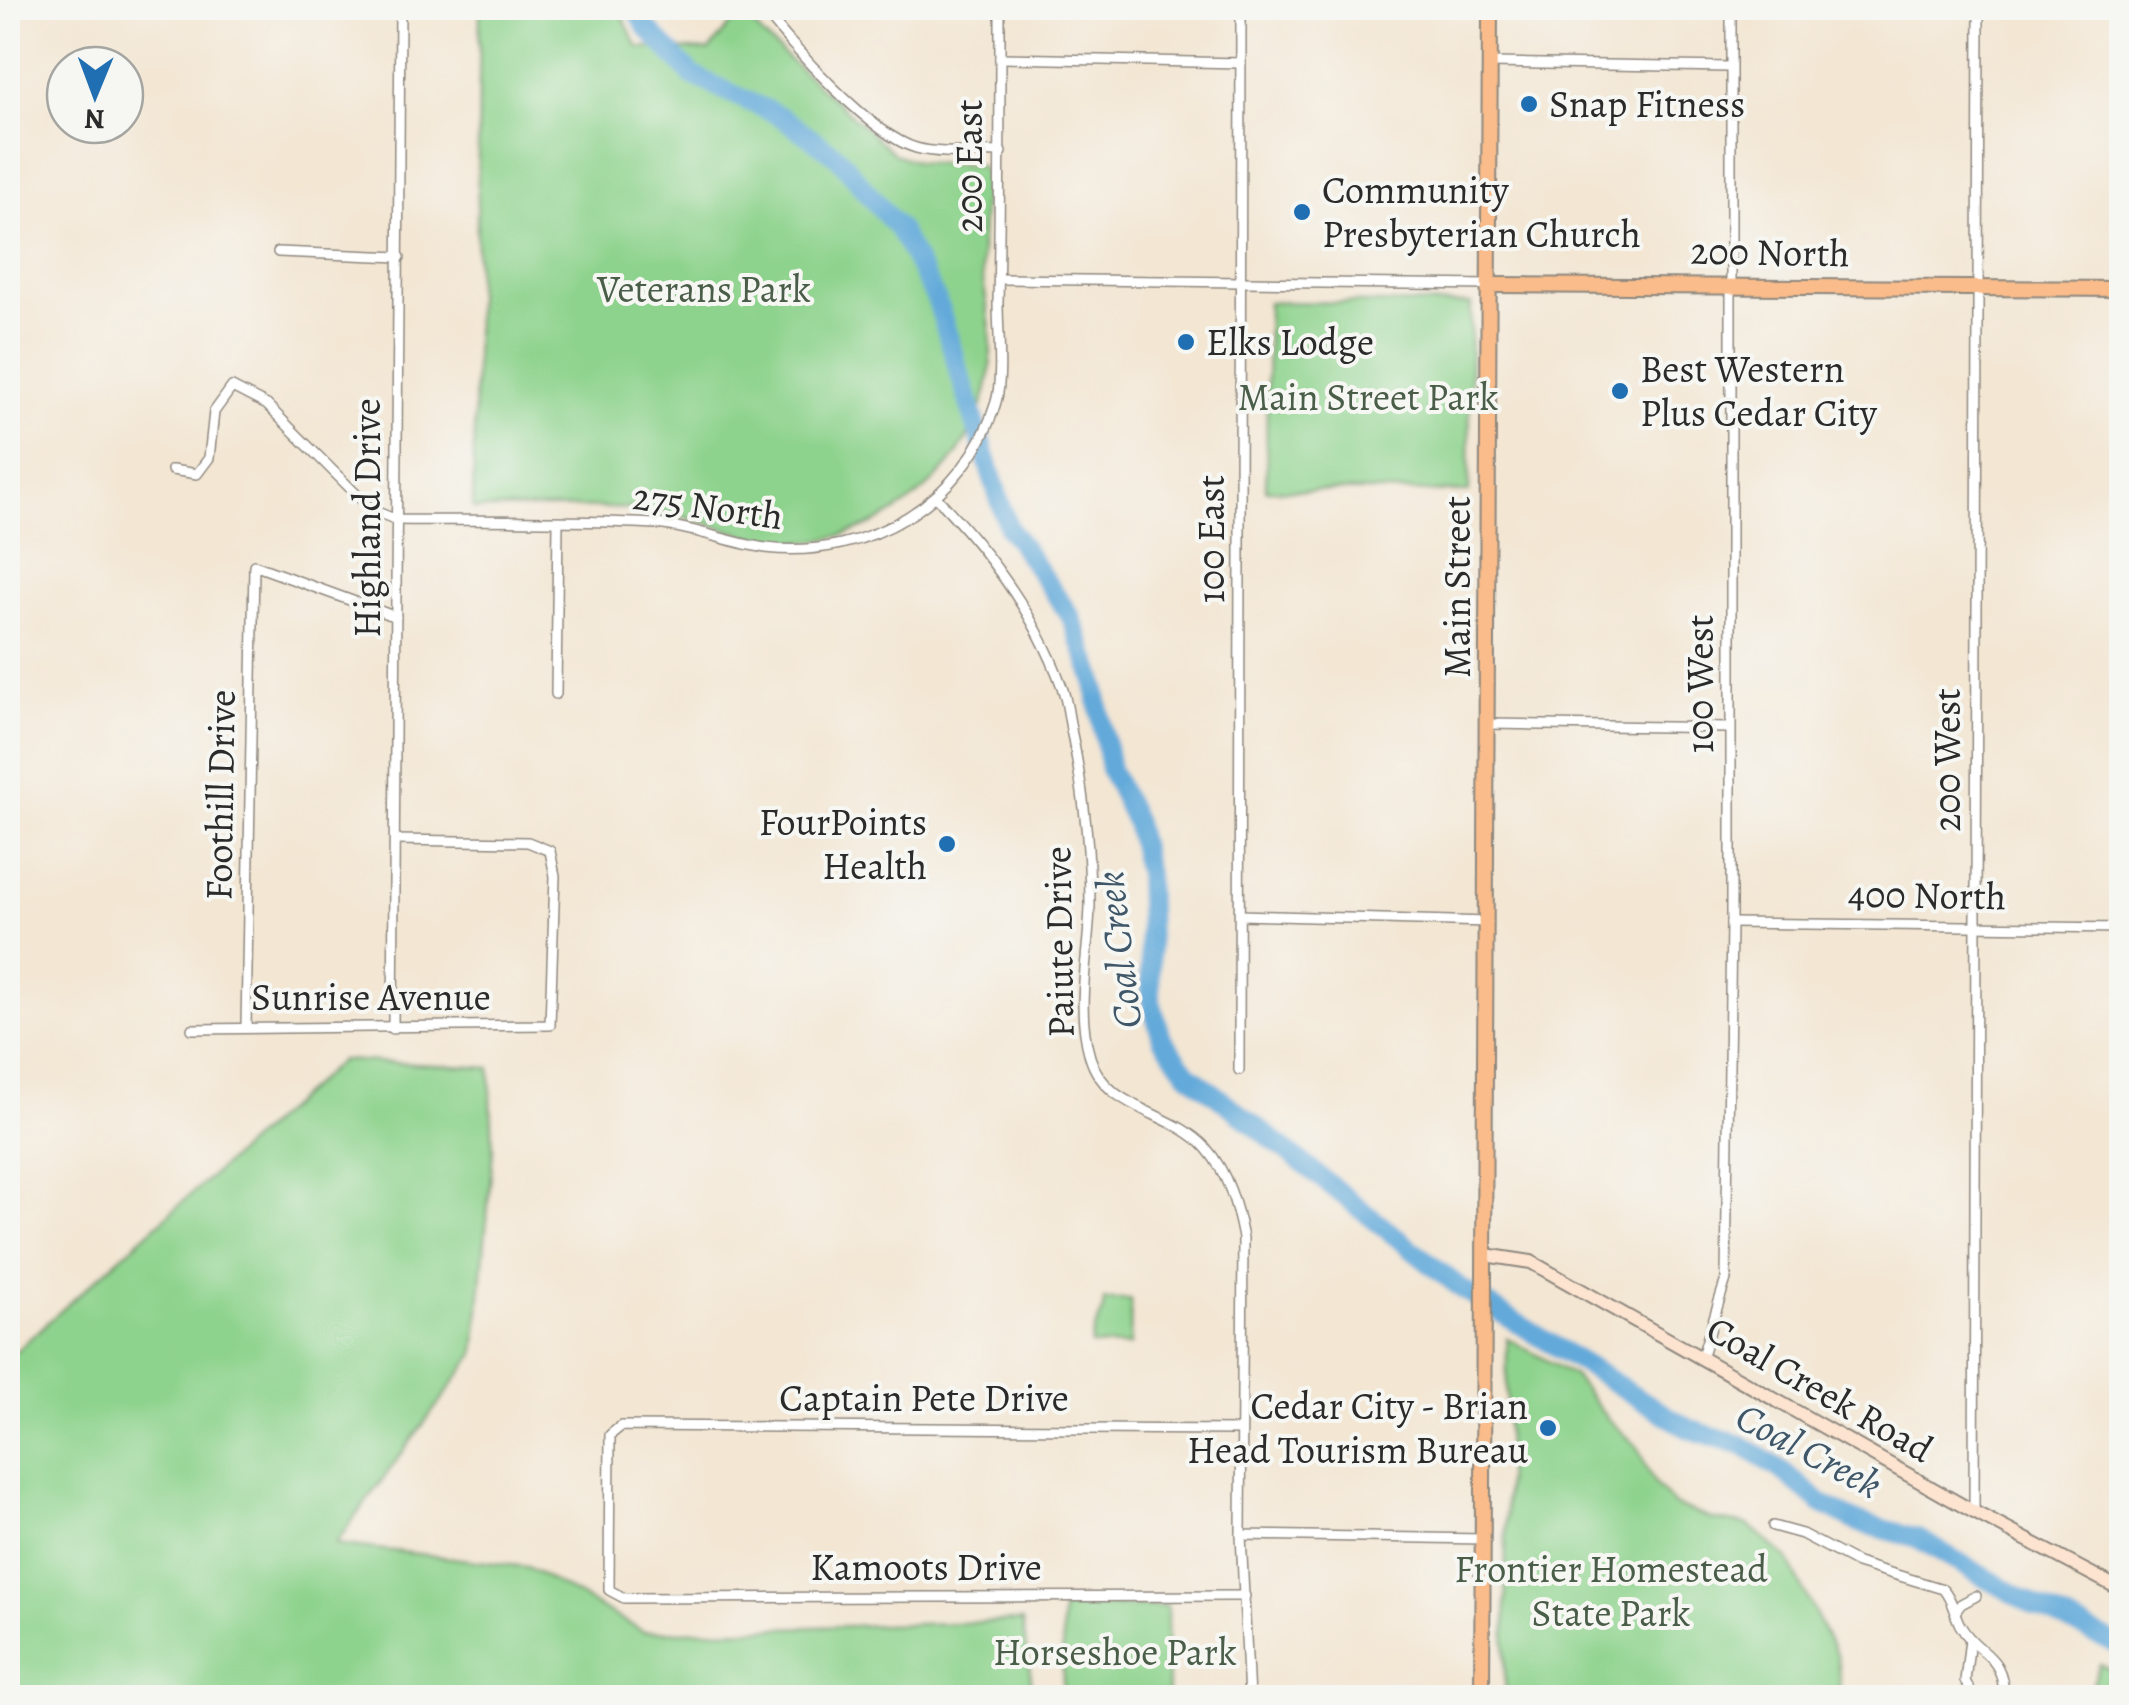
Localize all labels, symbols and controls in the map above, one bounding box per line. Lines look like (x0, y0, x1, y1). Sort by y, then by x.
north arrow (45, 45, 145, 145)
place label: Snap Fitness (1549, 78, 1745, 130)
marker: Snap Fitness (1518, 93, 1540, 115)
street label: 200 East (943, 99, 995, 233)
text: N (84, 100, 105, 138)
place label: Community Presbyterian Church (1322, 164, 1641, 260)
marker: Community Presbyterian Church (1291, 201, 1313, 223)
street label: 200 North (1690, 225, 1850, 279)
park label: Veterans Park (596, 263, 811, 315)
place label: Elks Lodge (1206, 316, 1374, 368)
marker: Elks Lodge (1175, 331, 1197, 353)
place label: Best Western Plus Cedar City (1640, 343, 1878, 439)
park label: Main Street Park (1238, 371, 1499, 423)
marker: Best Western Plus Cedar City (1609, 380, 1631, 402)
street label: Highland Drive (341, 398, 393, 638)
street label: 275 North (630, 470, 786, 542)
street label: 100 East (1185, 475, 1237, 603)
street label: Main Street (1431, 496, 1483, 678)
street label: 100 West (1674, 615, 1726, 753)
street label: 200 West (1921, 688, 1973, 832)
street label: Foothill Drive (192, 689, 248, 901)
place label: FourPoints Health (759, 796, 927, 892)
marker: FourPoints Health (936, 833, 958, 855)
street label: Paiute Drive (1031, 846, 1087, 1038)
water label: Coal Creek (1082, 868, 1155, 1032)
street label: 400 North (1847, 868, 2007, 922)
street label: Sunrise Avenue (251, 971, 491, 1023)
street label: Coal Creek Road (1699, 1306, 1941, 1472)
street label: Captain Pete Drive (779, 1372, 1069, 1424)
place label: Cedar City - Brian Head Tourism Bureau (1187, 1380, 1528, 1476)
water label: Coal Creek (1728, 1392, 1890, 1508)
marker: Cedar City - Brian Head Tourism Bureau (1537, 1417, 1559, 1439)
street label: Kamoots Drive (810, 1541, 1042, 1593)
park label: Frontier Homestead State Park (1454, 1543, 1768, 1639)
park label: Horseshoe Park (993, 1626, 1237, 1678)

